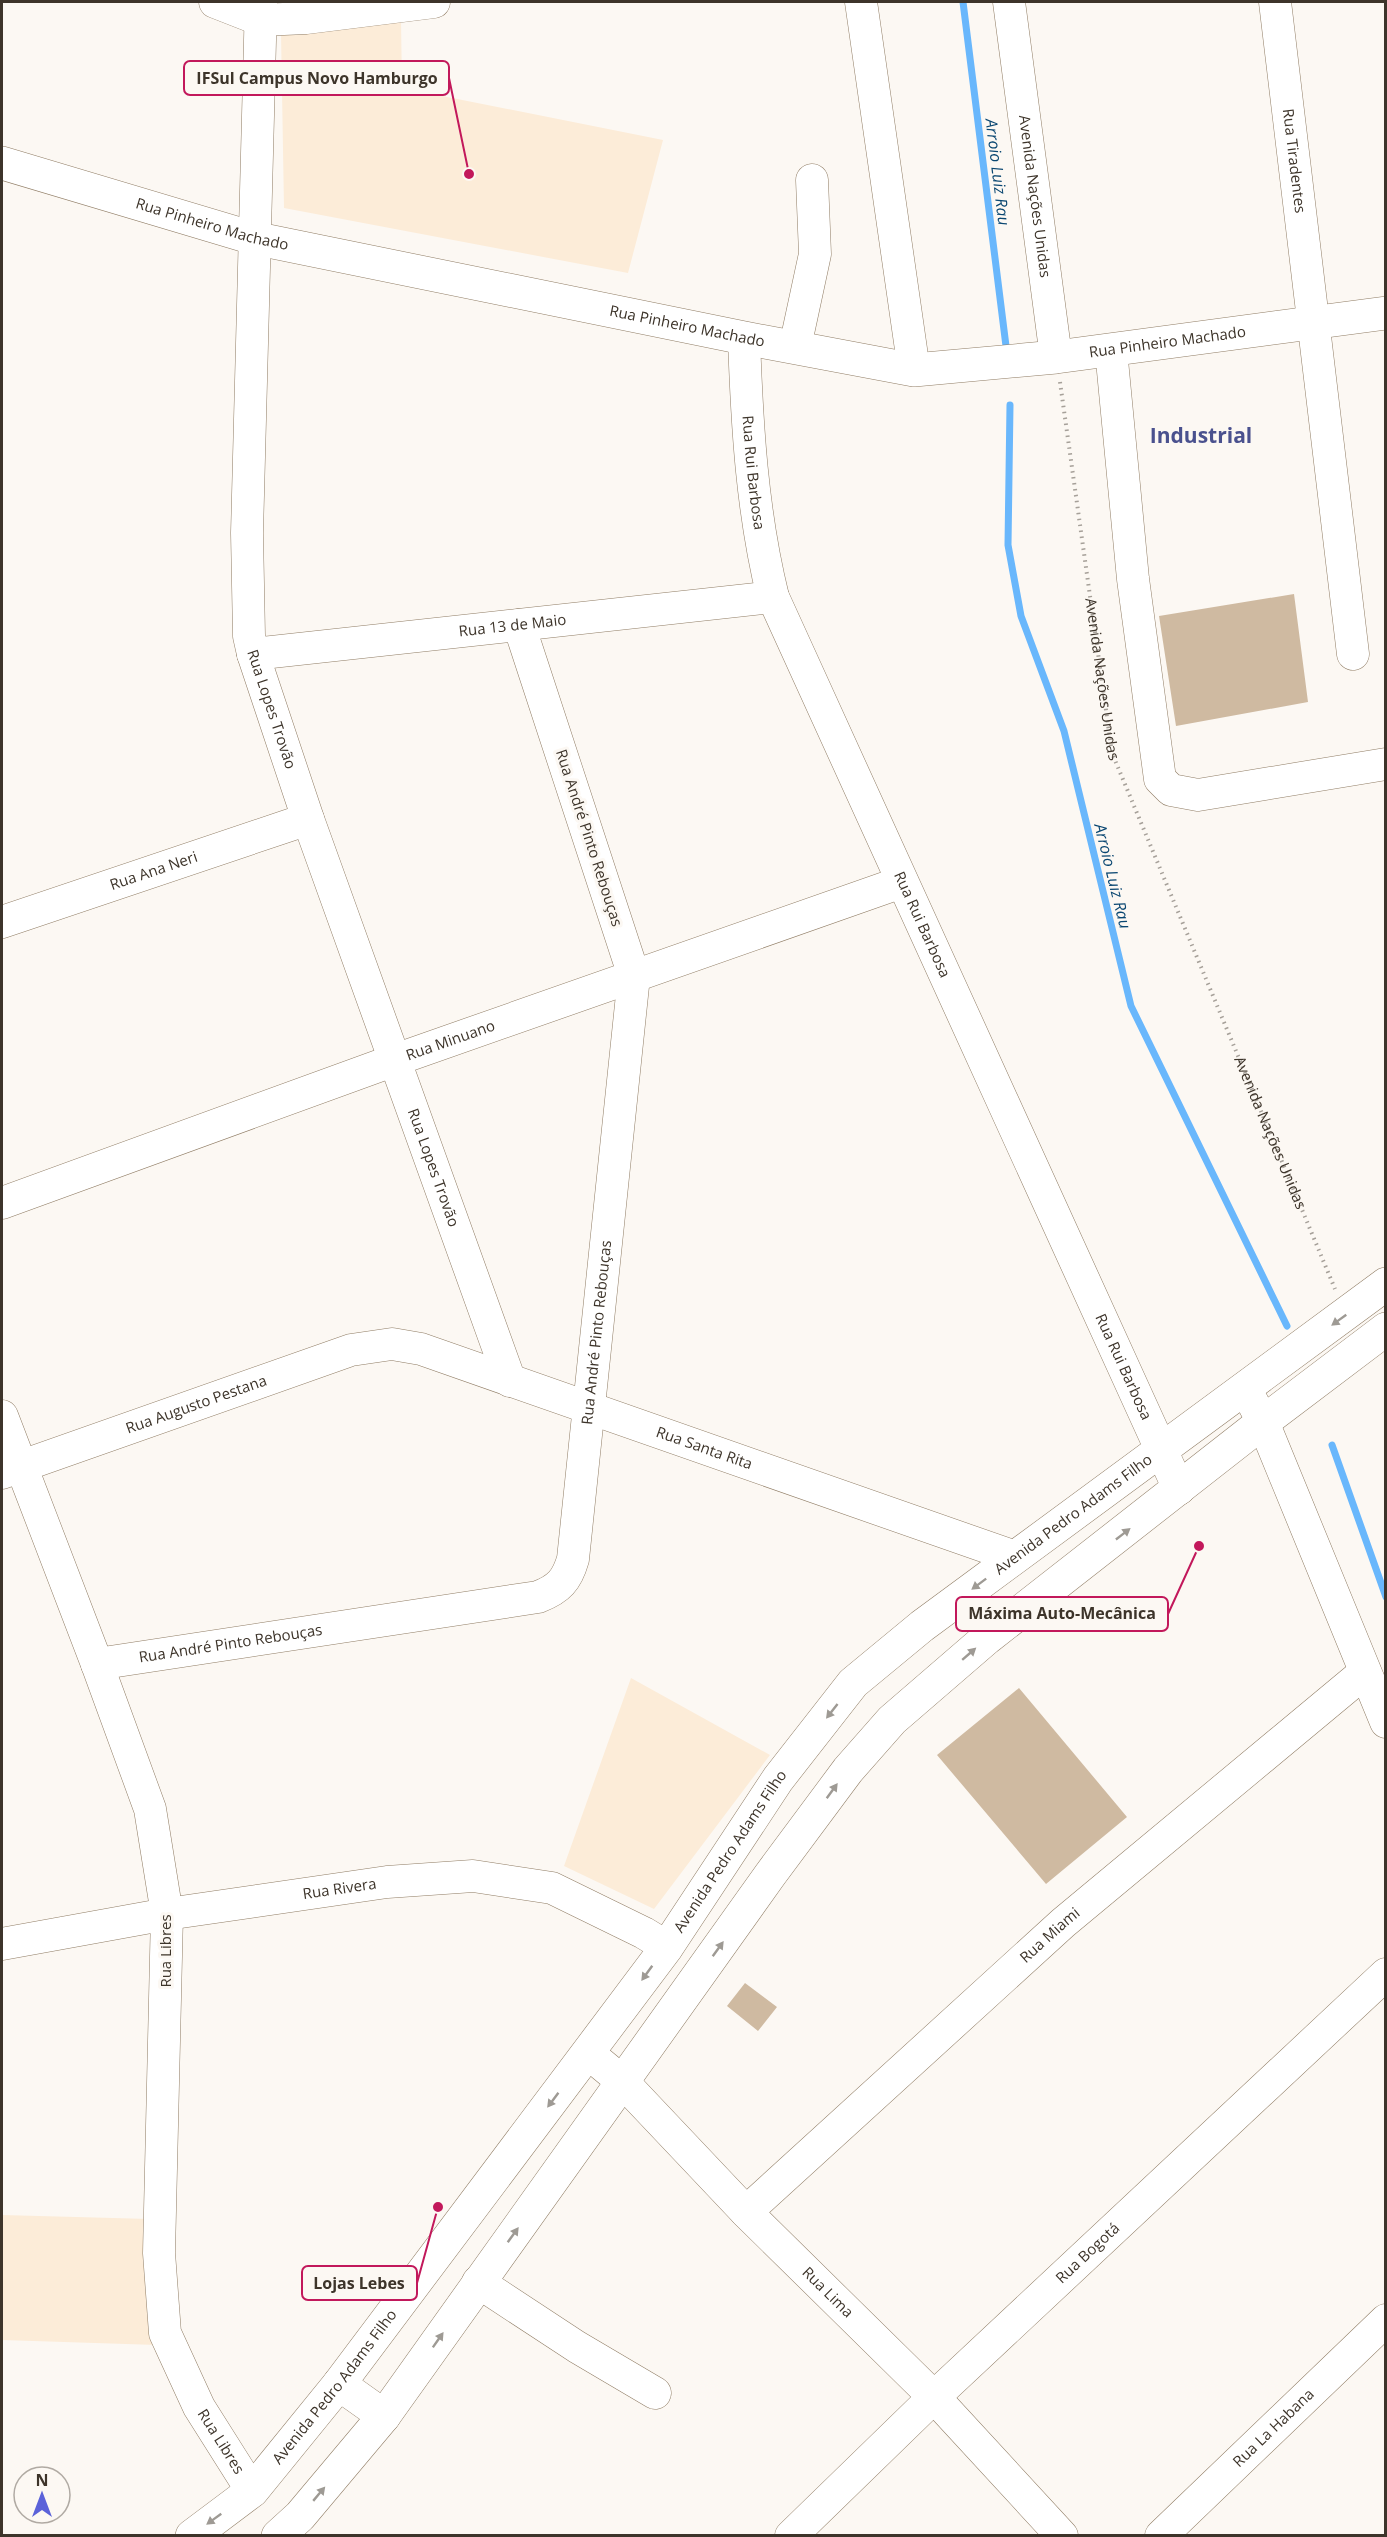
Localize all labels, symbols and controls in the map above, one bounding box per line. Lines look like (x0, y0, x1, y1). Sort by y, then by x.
callout: IFSul Campus Novo Hamburgo (184, 61, 449, 95)
text: IFSul Campus Novo Hamburgo (196, 67, 438, 89)
street label: Rua Tiradentes (1279, 107, 1311, 214)
street label: Avenida Nações Unidas (1015, 114, 1056, 279)
water label: Arroio Luiz Rau (980, 116, 1015, 227)
street label: Rua Pinheiro Machado (134, 193, 291, 254)
street label: Rua Pinheiro Machado (608, 300, 767, 351)
street label: Rua Pinheiro Machado (1088, 321, 1247, 362)
street label: Rua Rui Barbosa (739, 415, 770, 531)
district label: Industrial (1150, 421, 1252, 449)
street label: Avenida Nações Unidas (1081, 596, 1125, 763)
street label: Rua 13 de Maio (458, 609, 567, 640)
street label: Rua Lopes Trovão (243, 647, 302, 771)
street label: Rua André Pinto Rebouças (552, 747, 628, 929)
water label: Arroio Luiz Rau (1089, 820, 1137, 931)
street label: Rua Ana Neri (107, 846, 200, 894)
street label: Rua Rui Barbosa (890, 868, 956, 981)
street label: Rua Minuano (403, 1015, 497, 1064)
street label: Avenida Nações Unidas (1230, 1053, 1312, 1212)
street label: Rua Lopes Trovão (404, 1105, 465, 1229)
street label: Rua André Pinto Rebouças (576, 1239, 615, 1426)
street label: Rua Rui Barbosa (1091, 1310, 1157, 1423)
one-way arrow (1332, 1313, 1347, 1325)
street label: Rua Augusto Pestana (123, 1370, 269, 1438)
street label: Rua Santa Rita (654, 1421, 755, 1473)
street label: Avenida Pedro Adams Filho (990, 1449, 1156, 1578)
one-way arrow (1115, 1528, 1130, 1540)
one-way arrow (971, 1578, 987, 1590)
callout: Máxima Auto-Mecânica (956, 1597, 1168, 1631)
text: Máxima Auto-Mecânica (968, 1602, 1156, 1624)
street label: Rua André Pinto Rebouças (137, 1619, 323, 1667)
one-way arrow (961, 1647, 977, 1660)
one-way arrow (826, 1703, 838, 1718)
street label: Avenida Pedro Adams Filho (668, 1765, 791, 1936)
one-way arrow (826, 1784, 838, 1800)
street label: Rua Rivera (301, 1873, 377, 1903)
street label: Rua Miami (1015, 1902, 1083, 1967)
street label: Rua Libres (155, 1914, 175, 1988)
one-way arrow (712, 1942, 724, 1958)
one-way arrow (642, 1966, 654, 1981)
one-way arrow (548, 2093, 560, 2108)
street label: Rua Bogotá (1051, 2218, 1123, 2287)
one-way arrow (506, 2227, 518, 2242)
street label: Rua Lima (798, 2262, 858, 2321)
callout: Lojas Lebes (302, 2266, 417, 2300)
text: Lojas Lebes (313, 2272, 405, 2294)
street label: Avenida Pedro Adams Filho (267, 2305, 401, 2468)
one-way arrow (432, 2332, 444, 2348)
street label: Rua La Habana (1228, 2384, 1318, 2471)
street label: Rua Libres (194, 2405, 250, 2477)
north arrow (12, 2465, 72, 2525)
text: N (35, 2469, 49, 2491)
one-way arrow (312, 2487, 325, 2502)
one-way arrow (206, 2513, 221, 2525)

